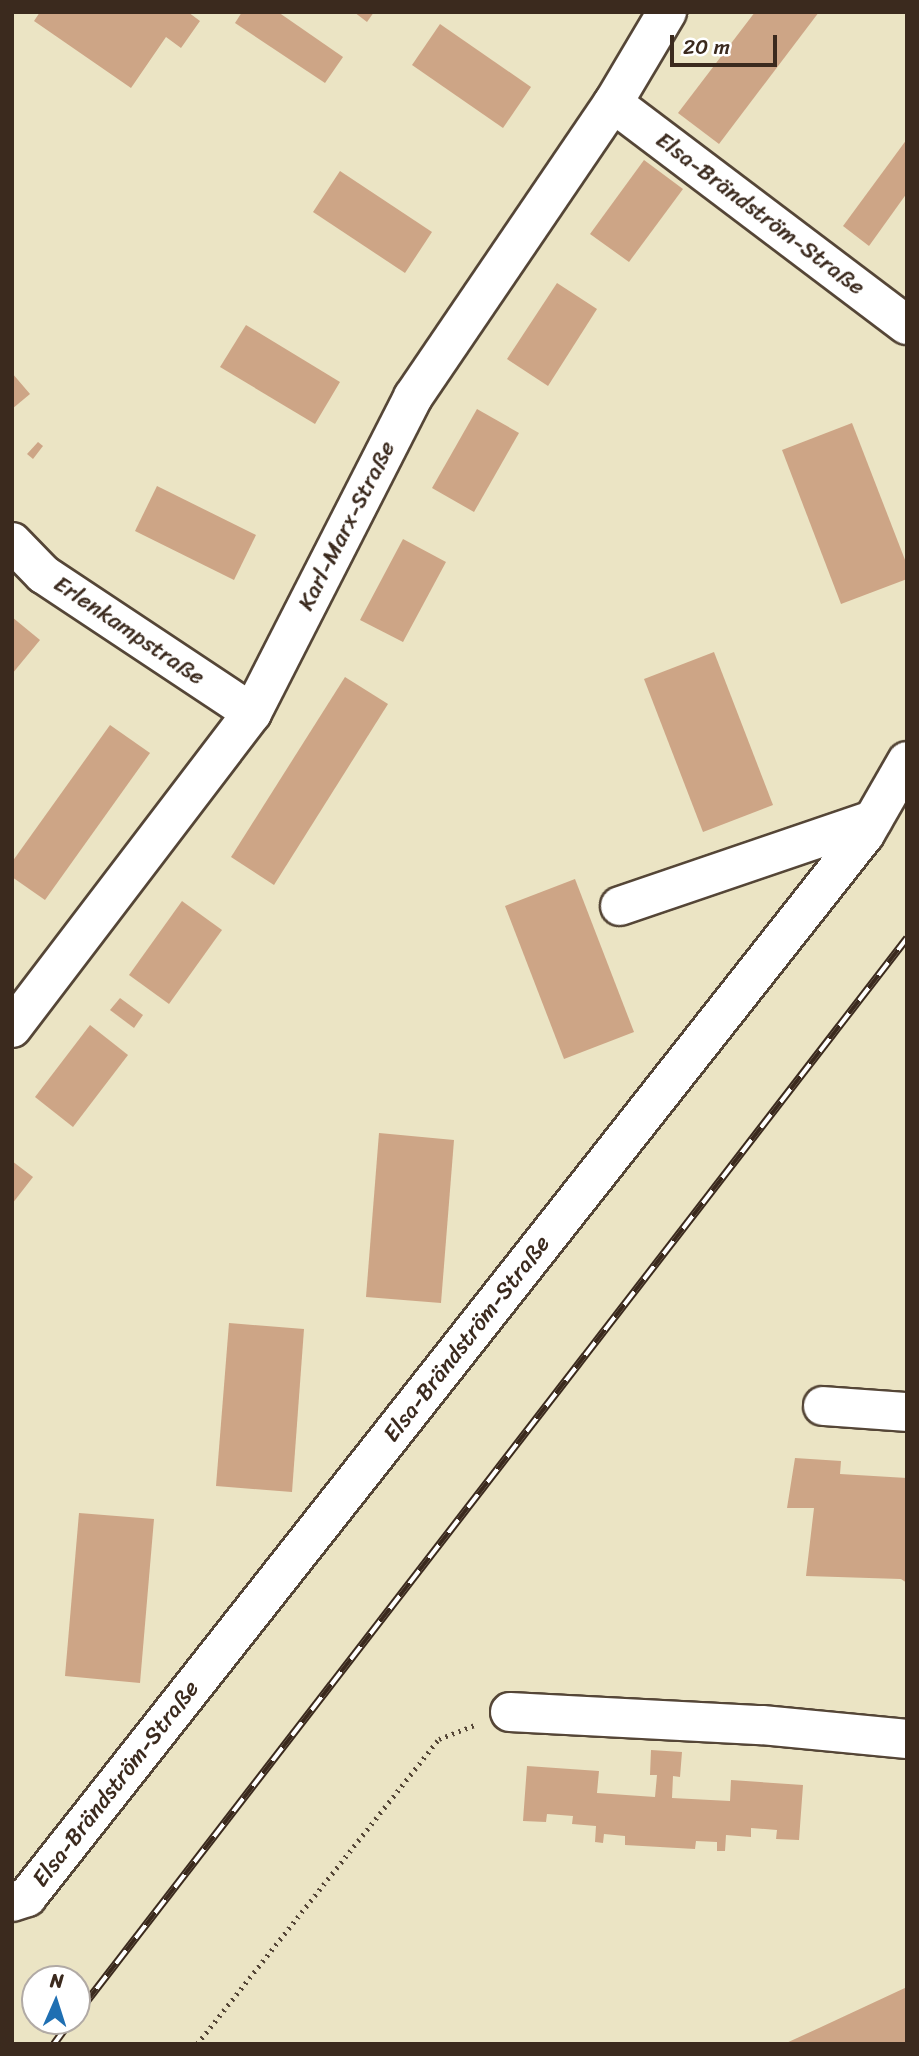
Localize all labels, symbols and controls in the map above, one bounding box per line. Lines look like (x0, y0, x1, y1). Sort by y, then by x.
scale bar (674, 21, 781, 65)
text: 20 m (683, 28, 730, 66)
street label: Elsa-Brändström-Straße (650, 126, 870, 302)
street label: Karl-Marx-Straße (292, 437, 402, 615)
street label: Erlenkampstraße (48, 570, 210, 692)
street label: Elsa-Brändström-Straße (378, 1230, 556, 1448)
street label: Elsa-Brändström-Straße (27, 1675, 205, 1893)
text: N (50, 1964, 64, 1997)
north arrow (21, 1965, 91, 2035)

